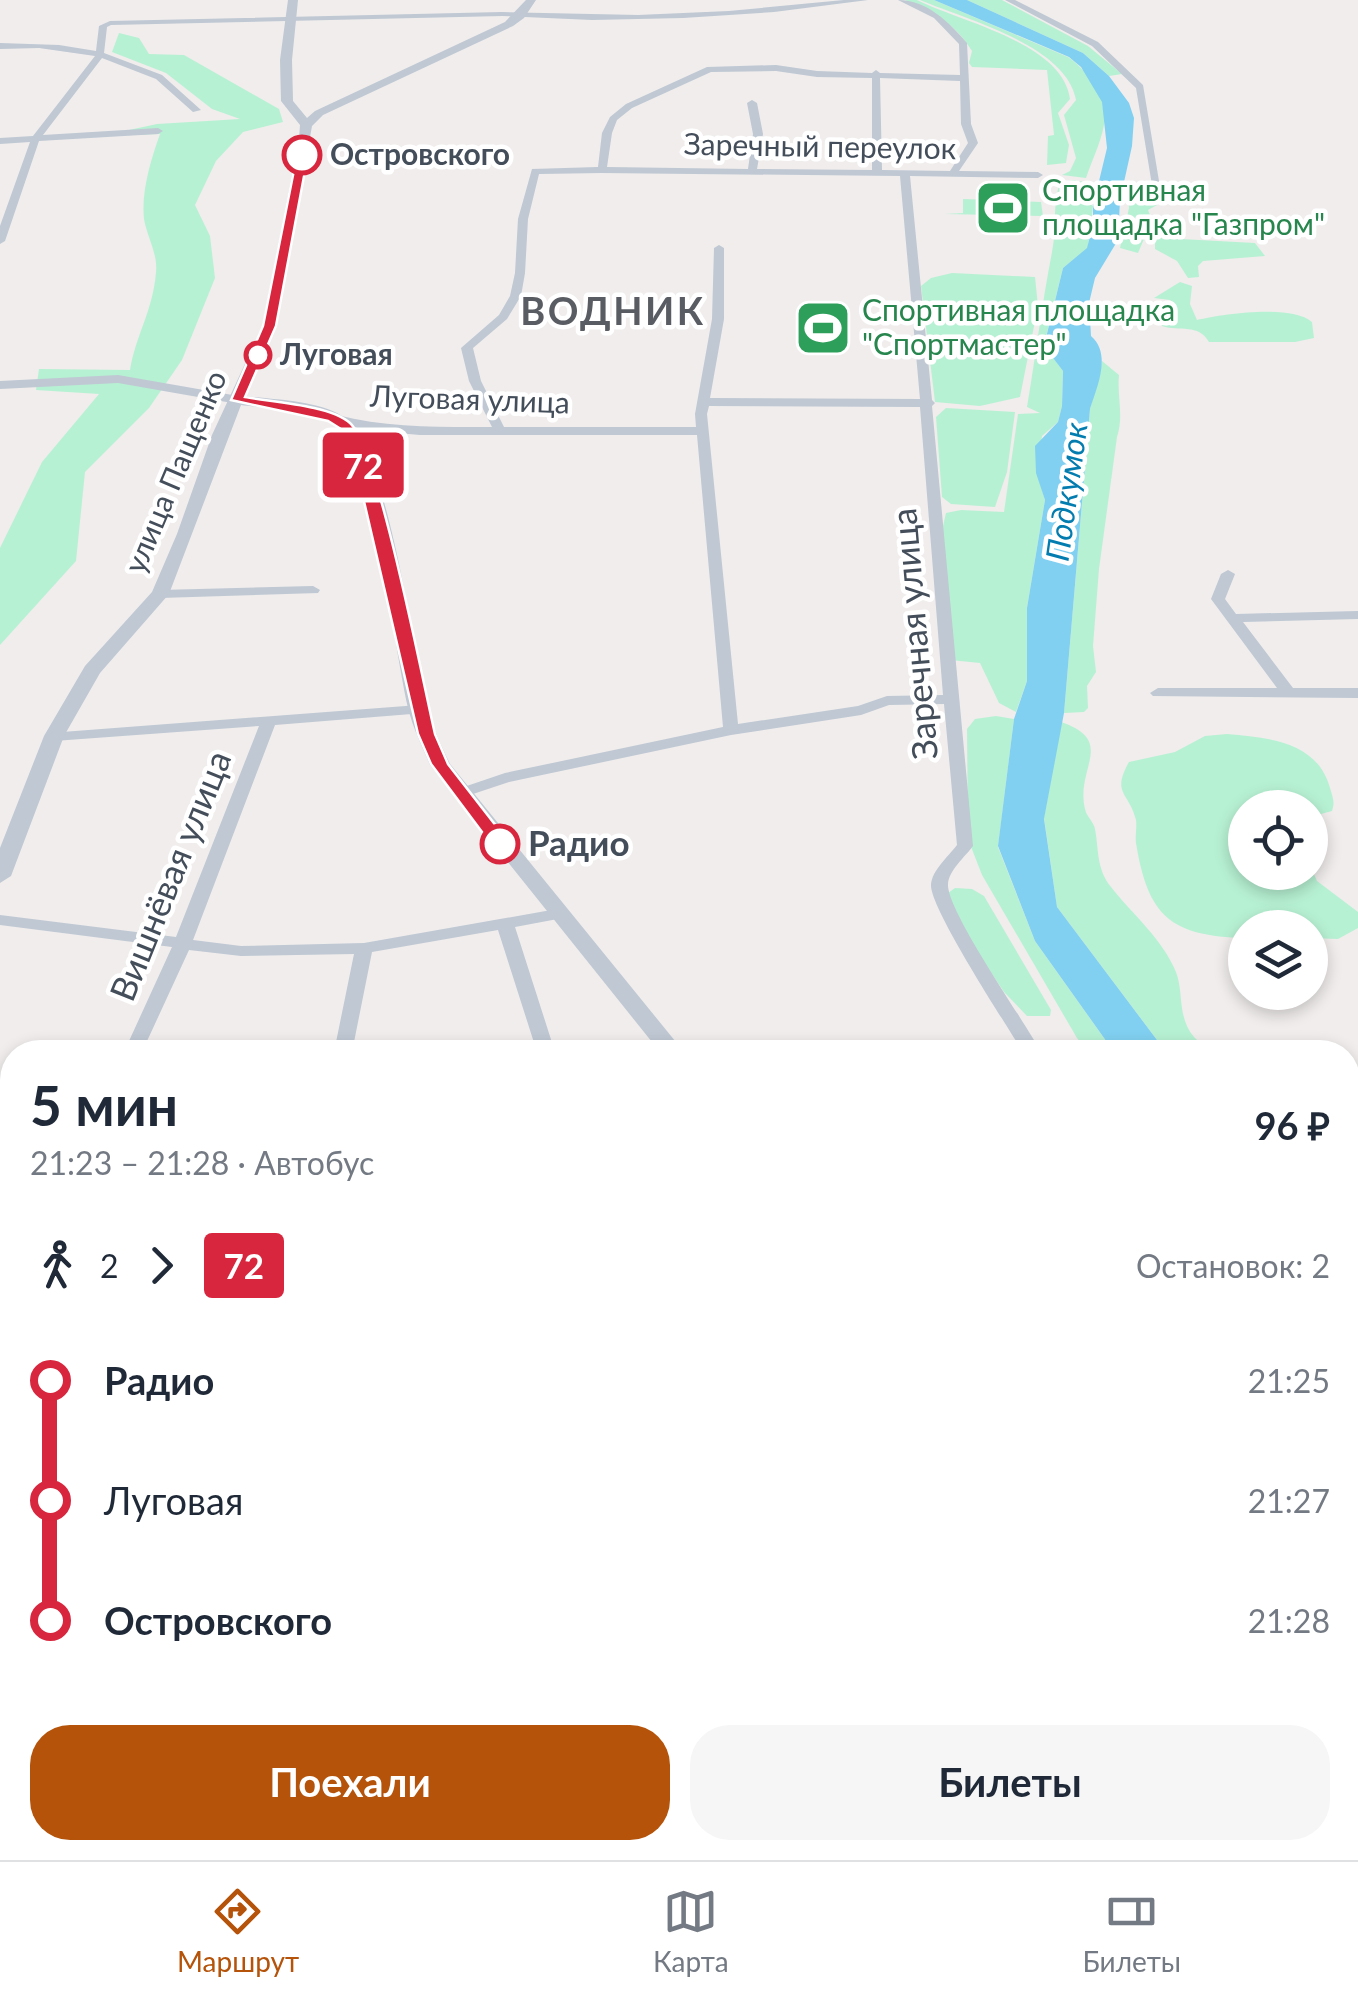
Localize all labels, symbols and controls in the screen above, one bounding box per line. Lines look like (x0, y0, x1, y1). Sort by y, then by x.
street label: Заречный переулок (683, 125, 957, 165)
place label: Островского (330, 135, 510, 171)
marker: Островского (283, 136, 321, 174)
place label: Спортивная площадка "Газпром" (1042, 171, 1325, 241)
sports icon: Спортивная площадка "Газпром" (973, 178, 1033, 238)
district label: ВОДНИК (520, 287, 706, 333)
place label: Спортивная площадка "Спортмастер" (862, 291, 1175, 361)
sports icon: Спортивная площадка "Спортмастер" (793, 298, 853, 358)
place label: Луговая (279, 335, 393, 371)
marker: Луговая (245, 342, 271, 368)
street label: улица Пащенко (115, 365, 233, 578)
street label: Луговая улица (369, 376, 571, 419)
water label: Подкумок (1036, 419, 1095, 564)
line badge: 72 (318, 432, 408, 498)
text: 72 (343, 444, 383, 486)
street label: Заречная улица (881, 507, 945, 762)
street label: Вишнёвая улица (100, 744, 238, 1006)
map controls (1228, 790, 1328, 1010)
button: locate (1228, 790, 1328, 890)
place label: Радио (528, 821, 630, 863)
marker: Радио (481, 825, 519, 863)
button: layers (1228, 910, 1328, 1010)
text: 5 мин (30, 1072, 178, 1138)
text: 96 ₽ (1255, 1102, 1330, 1148)
text: 21:23 – 21:28 · Автобус (30, 1143, 374, 1182)
icon: walk (30, 1238, 85, 1293)
icon: forward (134, 1238, 189, 1293)
text: 72 (224, 1244, 264, 1286)
text: 2 (100, 1246, 119, 1285)
text: Остановок: 2 (1136, 1246, 1330, 1285)
text: Радио (104, 1357, 214, 1403)
text: 21:25 (1248, 1361, 1330, 1400)
text: Луговая (104, 1477, 244, 1523)
text: 21:27 (1248, 1481, 1330, 1520)
text: Островского (104, 1597, 332, 1643)
text: 21:28 (1248, 1601, 1330, 1640)
button: Поехали (30, 1725, 670, 1840)
button: Билеты (690, 1725, 1330, 1840)
tab: Маршрут (177, 1884, 299, 1978)
tab: Карта (653, 1884, 729, 1978)
tab: Билеты (1083, 1884, 1181, 1978)

